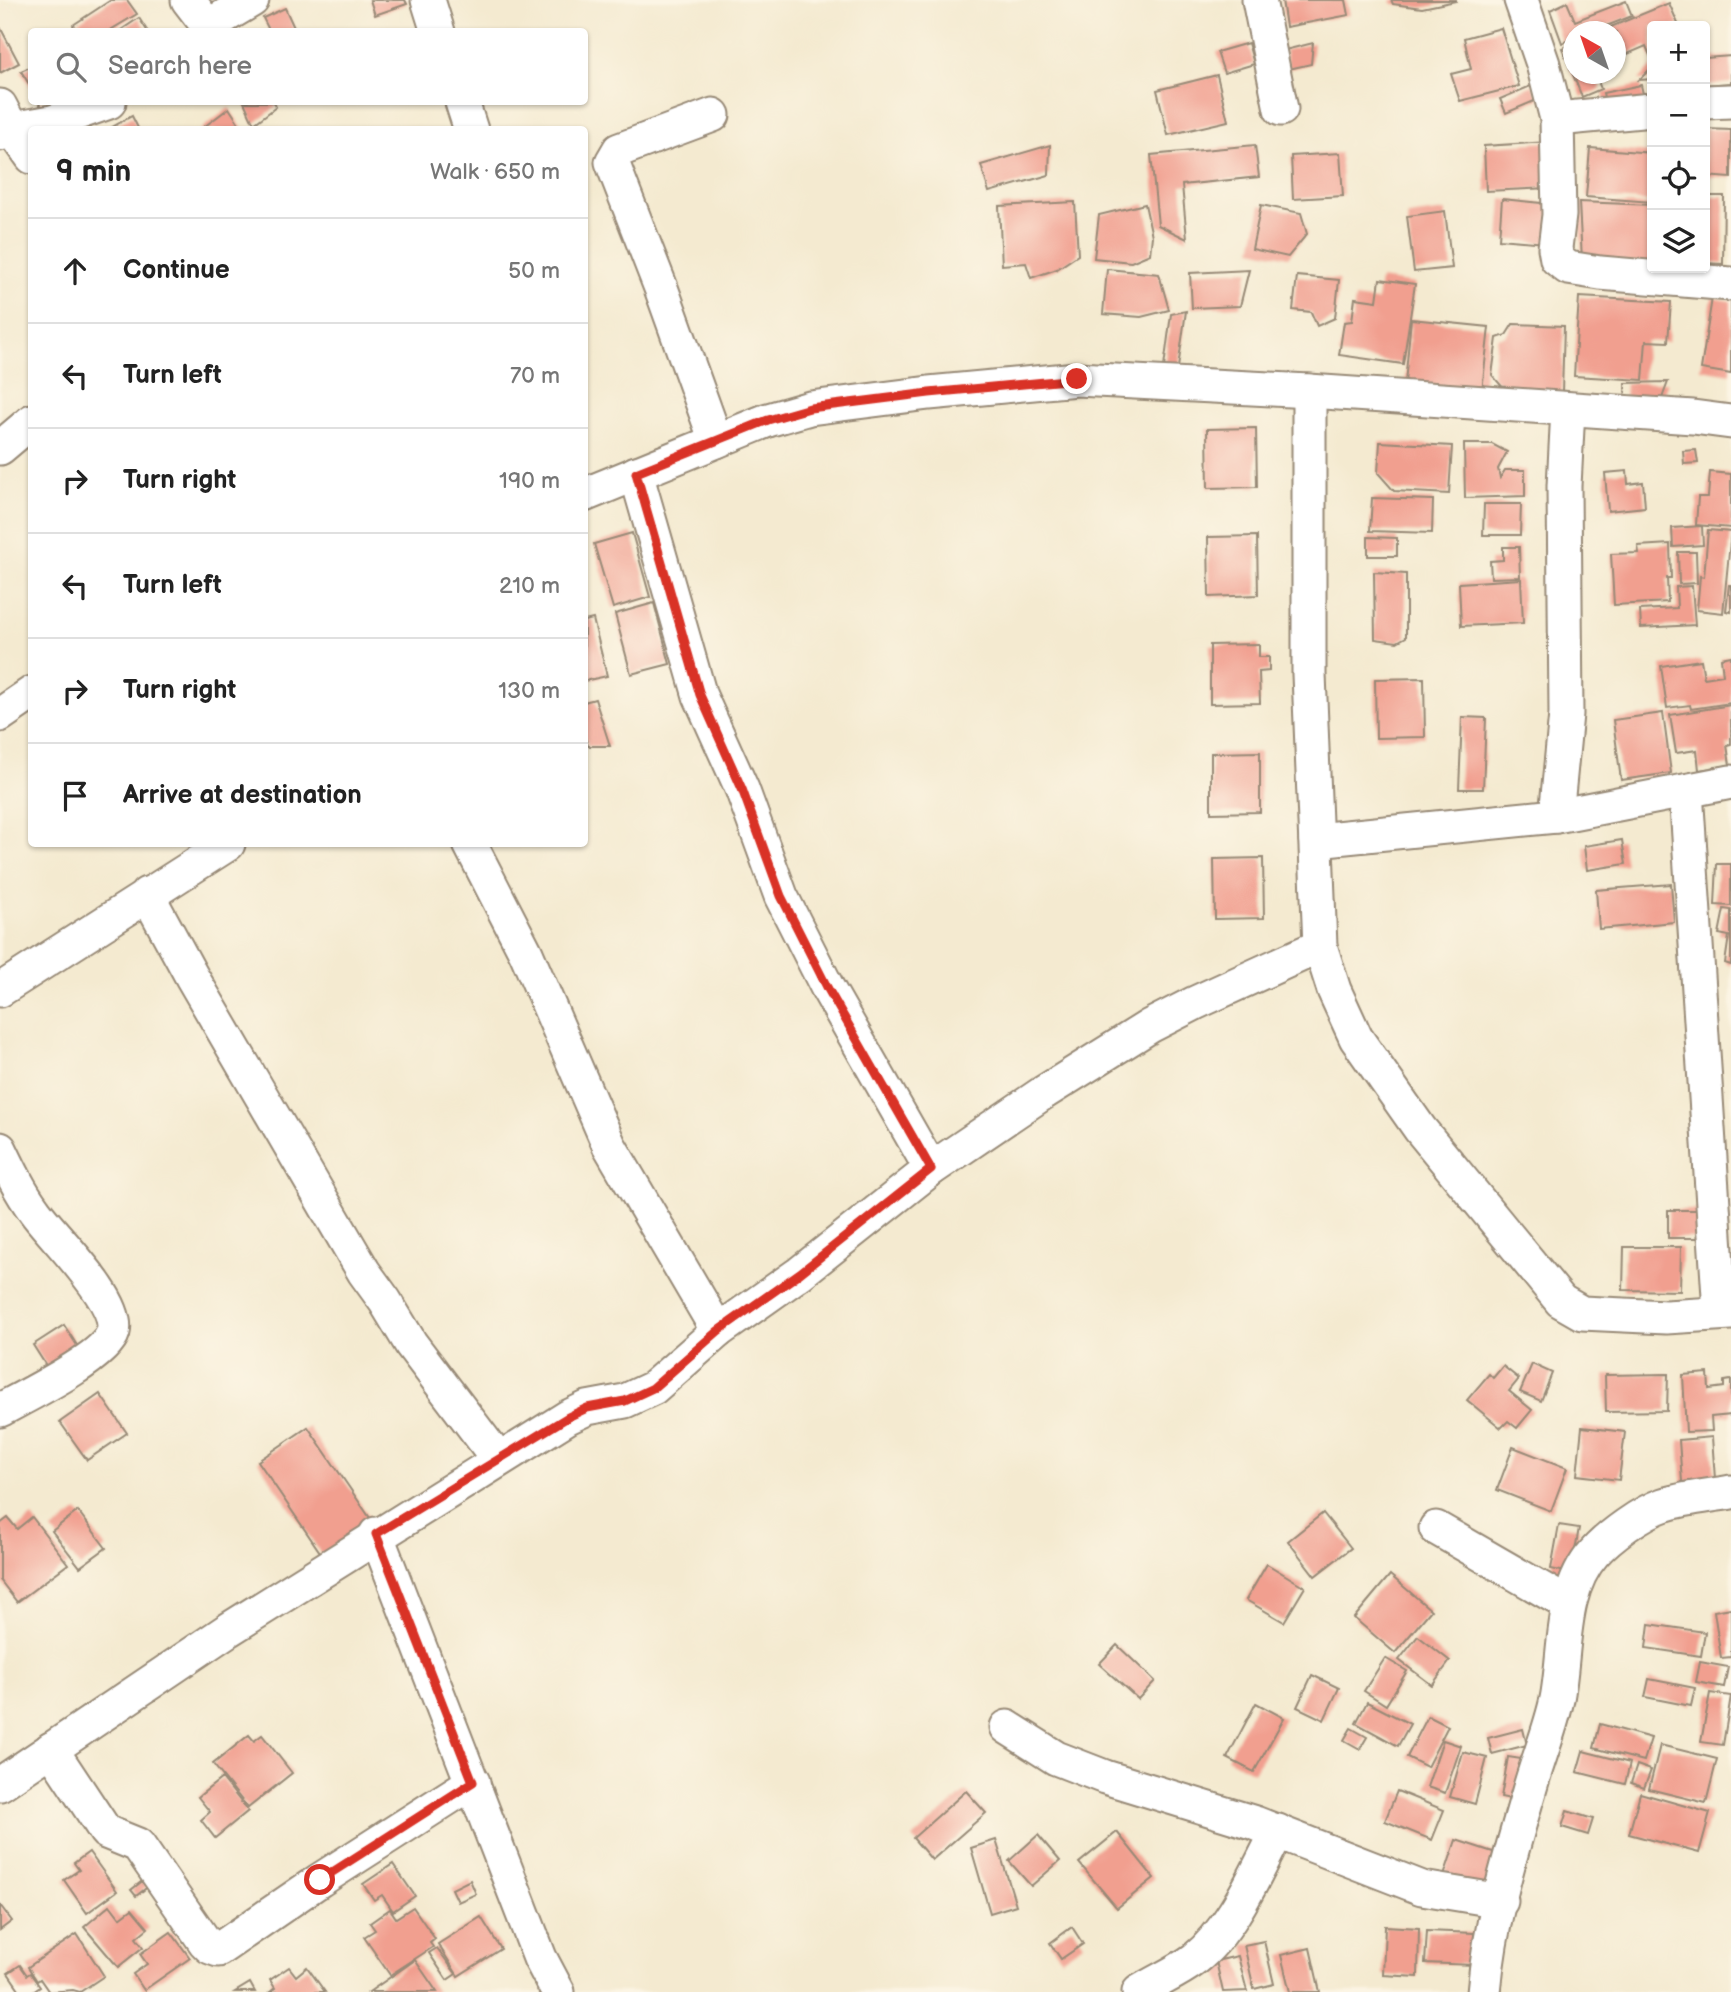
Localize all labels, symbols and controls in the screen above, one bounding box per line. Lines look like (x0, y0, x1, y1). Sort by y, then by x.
north arrow (1563, 21, 1626, 84)
map controls (1647, 21, 1710, 273)
button: + (1647, 21, 1710, 84)
search box (28, 28, 588, 105)
icon: search (52, 48, 90, 86)
text: Search here (108, 51, 252, 82)
button: − (1647, 84, 1710, 147)
button: locate (1647, 147, 1710, 210)
text: 9 min (56, 154, 131, 190)
text: Walk · 650 m (430, 158, 560, 186)
button: layers (1647, 210, 1710, 273)
icon: ahead (56, 252, 94, 290)
text: Continue (123, 255, 230, 286)
text: 50 m (508, 257, 560, 285)
icon: left (56, 357, 94, 395)
text: Turn left (123, 360, 222, 391)
text: 70 m (510, 362, 560, 390)
route end (1061, 363, 1092, 394)
icon: right (56, 462, 94, 500)
text: Turn right (123, 465, 236, 496)
text: 190 m (499, 467, 560, 495)
icon: left (56, 567, 94, 605)
text: Turn left (123, 570, 222, 601)
text: 210 m (499, 572, 560, 600)
icon: right (56, 672, 94, 710)
text: Turn right (123, 675, 236, 706)
text: 130 m (498, 677, 560, 705)
icon: arrive (56, 777, 94, 815)
text: Arrive at destination (123, 780, 362, 811)
route start (304, 1864, 335, 1895)

